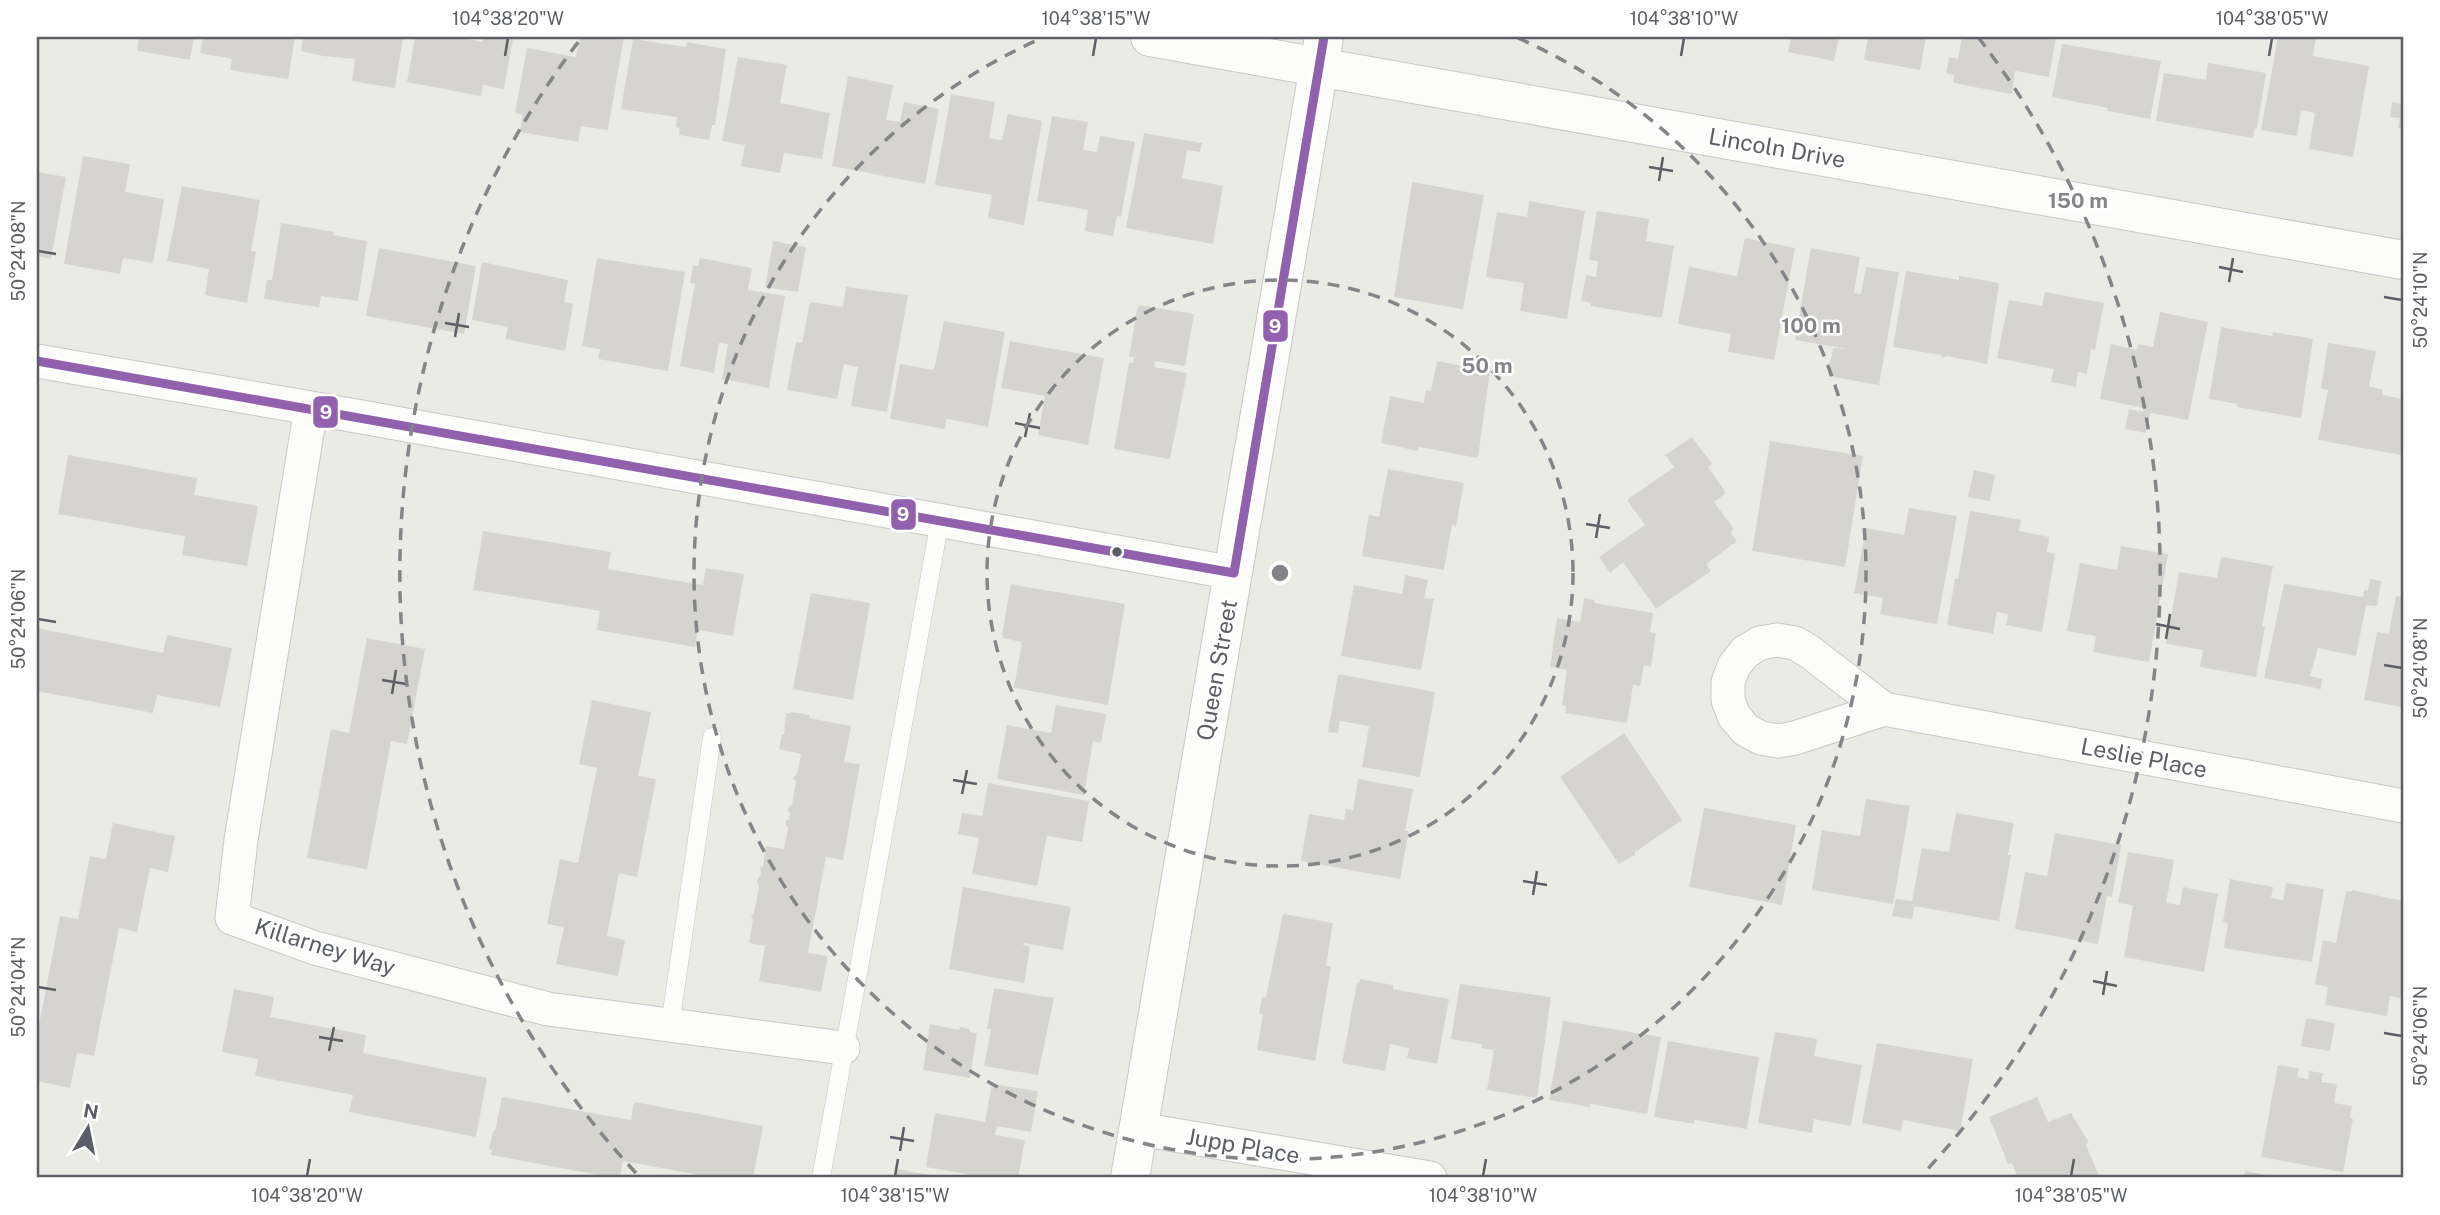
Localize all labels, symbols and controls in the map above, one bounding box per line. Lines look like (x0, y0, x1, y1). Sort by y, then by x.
text: 104°38'20"W (452, 8, 564, 29)
text: 104°38'15"W (1042, 8, 1150, 29)
text: 104°38'10"W (1630, 8, 1738, 29)
text: 104°38'05"W (2216, 8, 2328, 29)
street label: Lincoln Drive (1707, 122, 1848, 173)
text: 150 m (2048, 188, 2108, 213)
text: 50°24'08"N (8, 200, 29, 302)
text: 50°24'10"N (2410, 252, 2431, 348)
line badge: 9 (1262, 309, 1289, 343)
text: 100 m (1781, 313, 1841, 338)
text: 9 (1269, 315, 1281, 337)
text: 50 m (1461, 353, 1513, 378)
line badge: 9 (312, 395, 339, 429)
text: 9 (320, 401, 332, 423)
line badge: 9 (890, 498, 917, 531)
text: 9 (897, 503, 909, 525)
unlabelled marker (1110, 545, 1124, 559)
centre of rings (1268, 561, 1292, 585)
text: 50°24'06"N (8, 569, 29, 669)
street label: Queen Street (1191, 597, 1242, 743)
text: 50°24'08"N (2410, 617, 2431, 719)
street label: Leslie Place (2079, 732, 2210, 783)
street label: Killarney Way (252, 912, 399, 981)
text: 50°24'04"N (8, 937, 29, 1037)
text: 50°24'06"N (2410, 986, 2431, 1086)
north arrow (52, 1092, 122, 1162)
text: N (82, 1099, 100, 1123)
street label: Jupp Place (1184, 1122, 1302, 1169)
text: 104°38'20"W (251, 1185, 363, 1206)
text: 104°38'15"W (841, 1185, 949, 1206)
text: 104°38'10"W (1429, 1185, 1537, 1206)
text: 104°38'05"W (2015, 1185, 2127, 1206)

